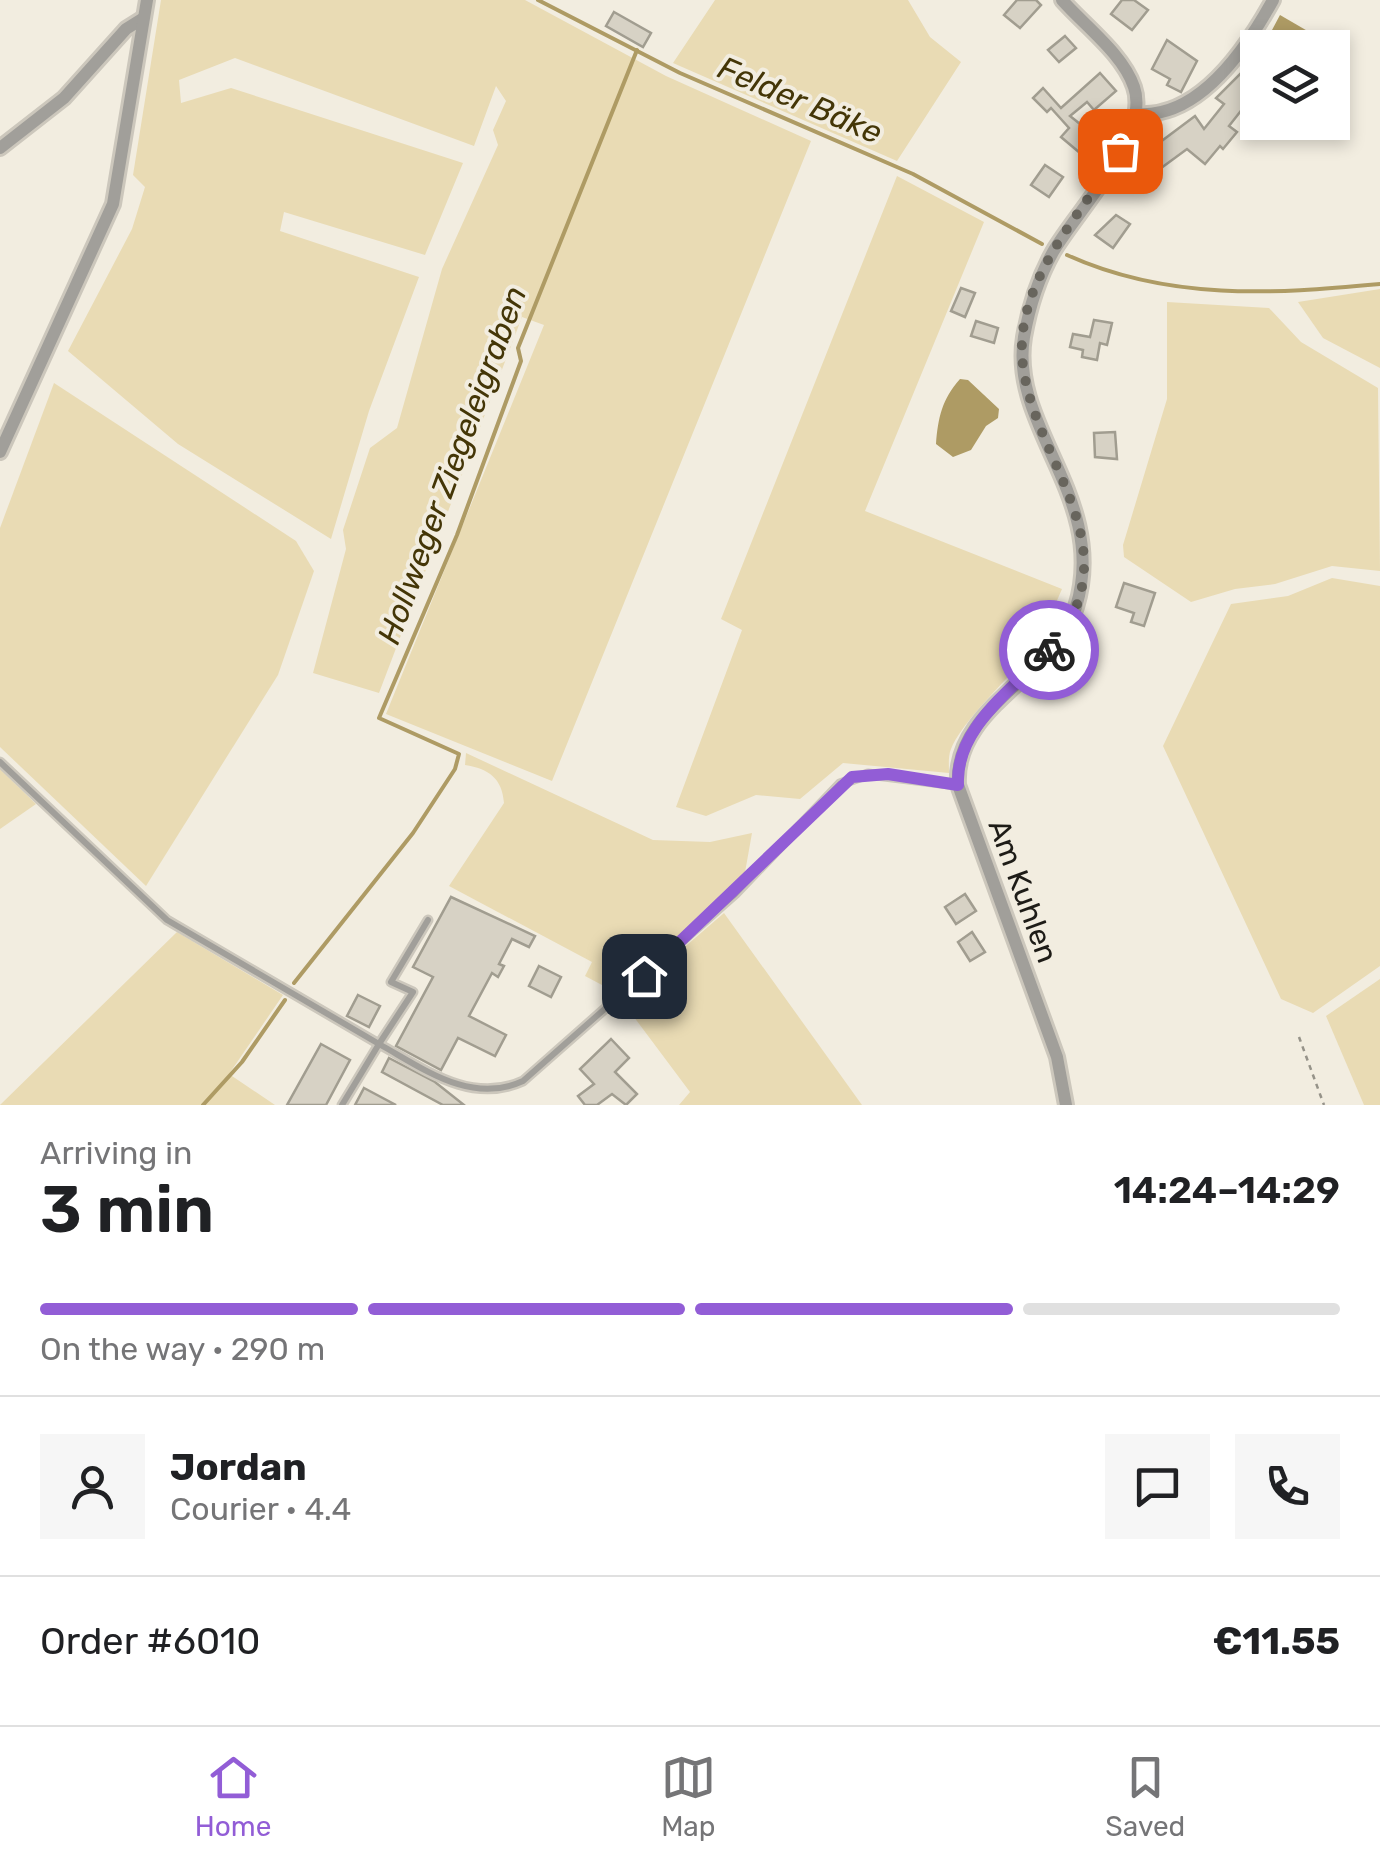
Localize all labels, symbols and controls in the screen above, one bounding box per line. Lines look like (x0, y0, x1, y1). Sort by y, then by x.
map controls (1240, 30, 1350, 140)
button: layers (1240, 30, 1350, 140)
water label: Felder Bäke (712, 48, 888, 152)
pin (1078, 109, 1163, 194)
icon: bag (1093, 124, 1148, 179)
water label: Hollweger Ziegeleigraben (370, 281, 534, 649)
courier (999, 600, 1099, 700)
icon: bike (1022, 623, 1077, 678)
street label: Am Kuhlen (980, 814, 1066, 968)
pin (602, 934, 687, 1019)
icon: home (617, 949, 672, 1004)
text: Arriving in (40, 1134, 192, 1172)
text: 14:24–14:29 (1114, 1167, 1340, 1213)
text: 3 min (40, 1171, 214, 1248)
text: On the way · 290 m (40, 1330, 325, 1368)
button: person (40, 1434, 145, 1539)
button: chat (1105, 1434, 1210, 1539)
button: phone (1235, 1434, 1340, 1539)
text: Jordan (170, 1444, 307, 1490)
text: Courier · 4.4 (170, 1490, 351, 1528)
text: Order #6010 (40, 1618, 260, 1664)
text: €11.55 (1213, 1618, 1340, 1664)
tab: Home (195, 1750, 271, 1843)
tab: Map (661, 1750, 716, 1843)
tab: Saved (1105, 1750, 1185, 1843)

